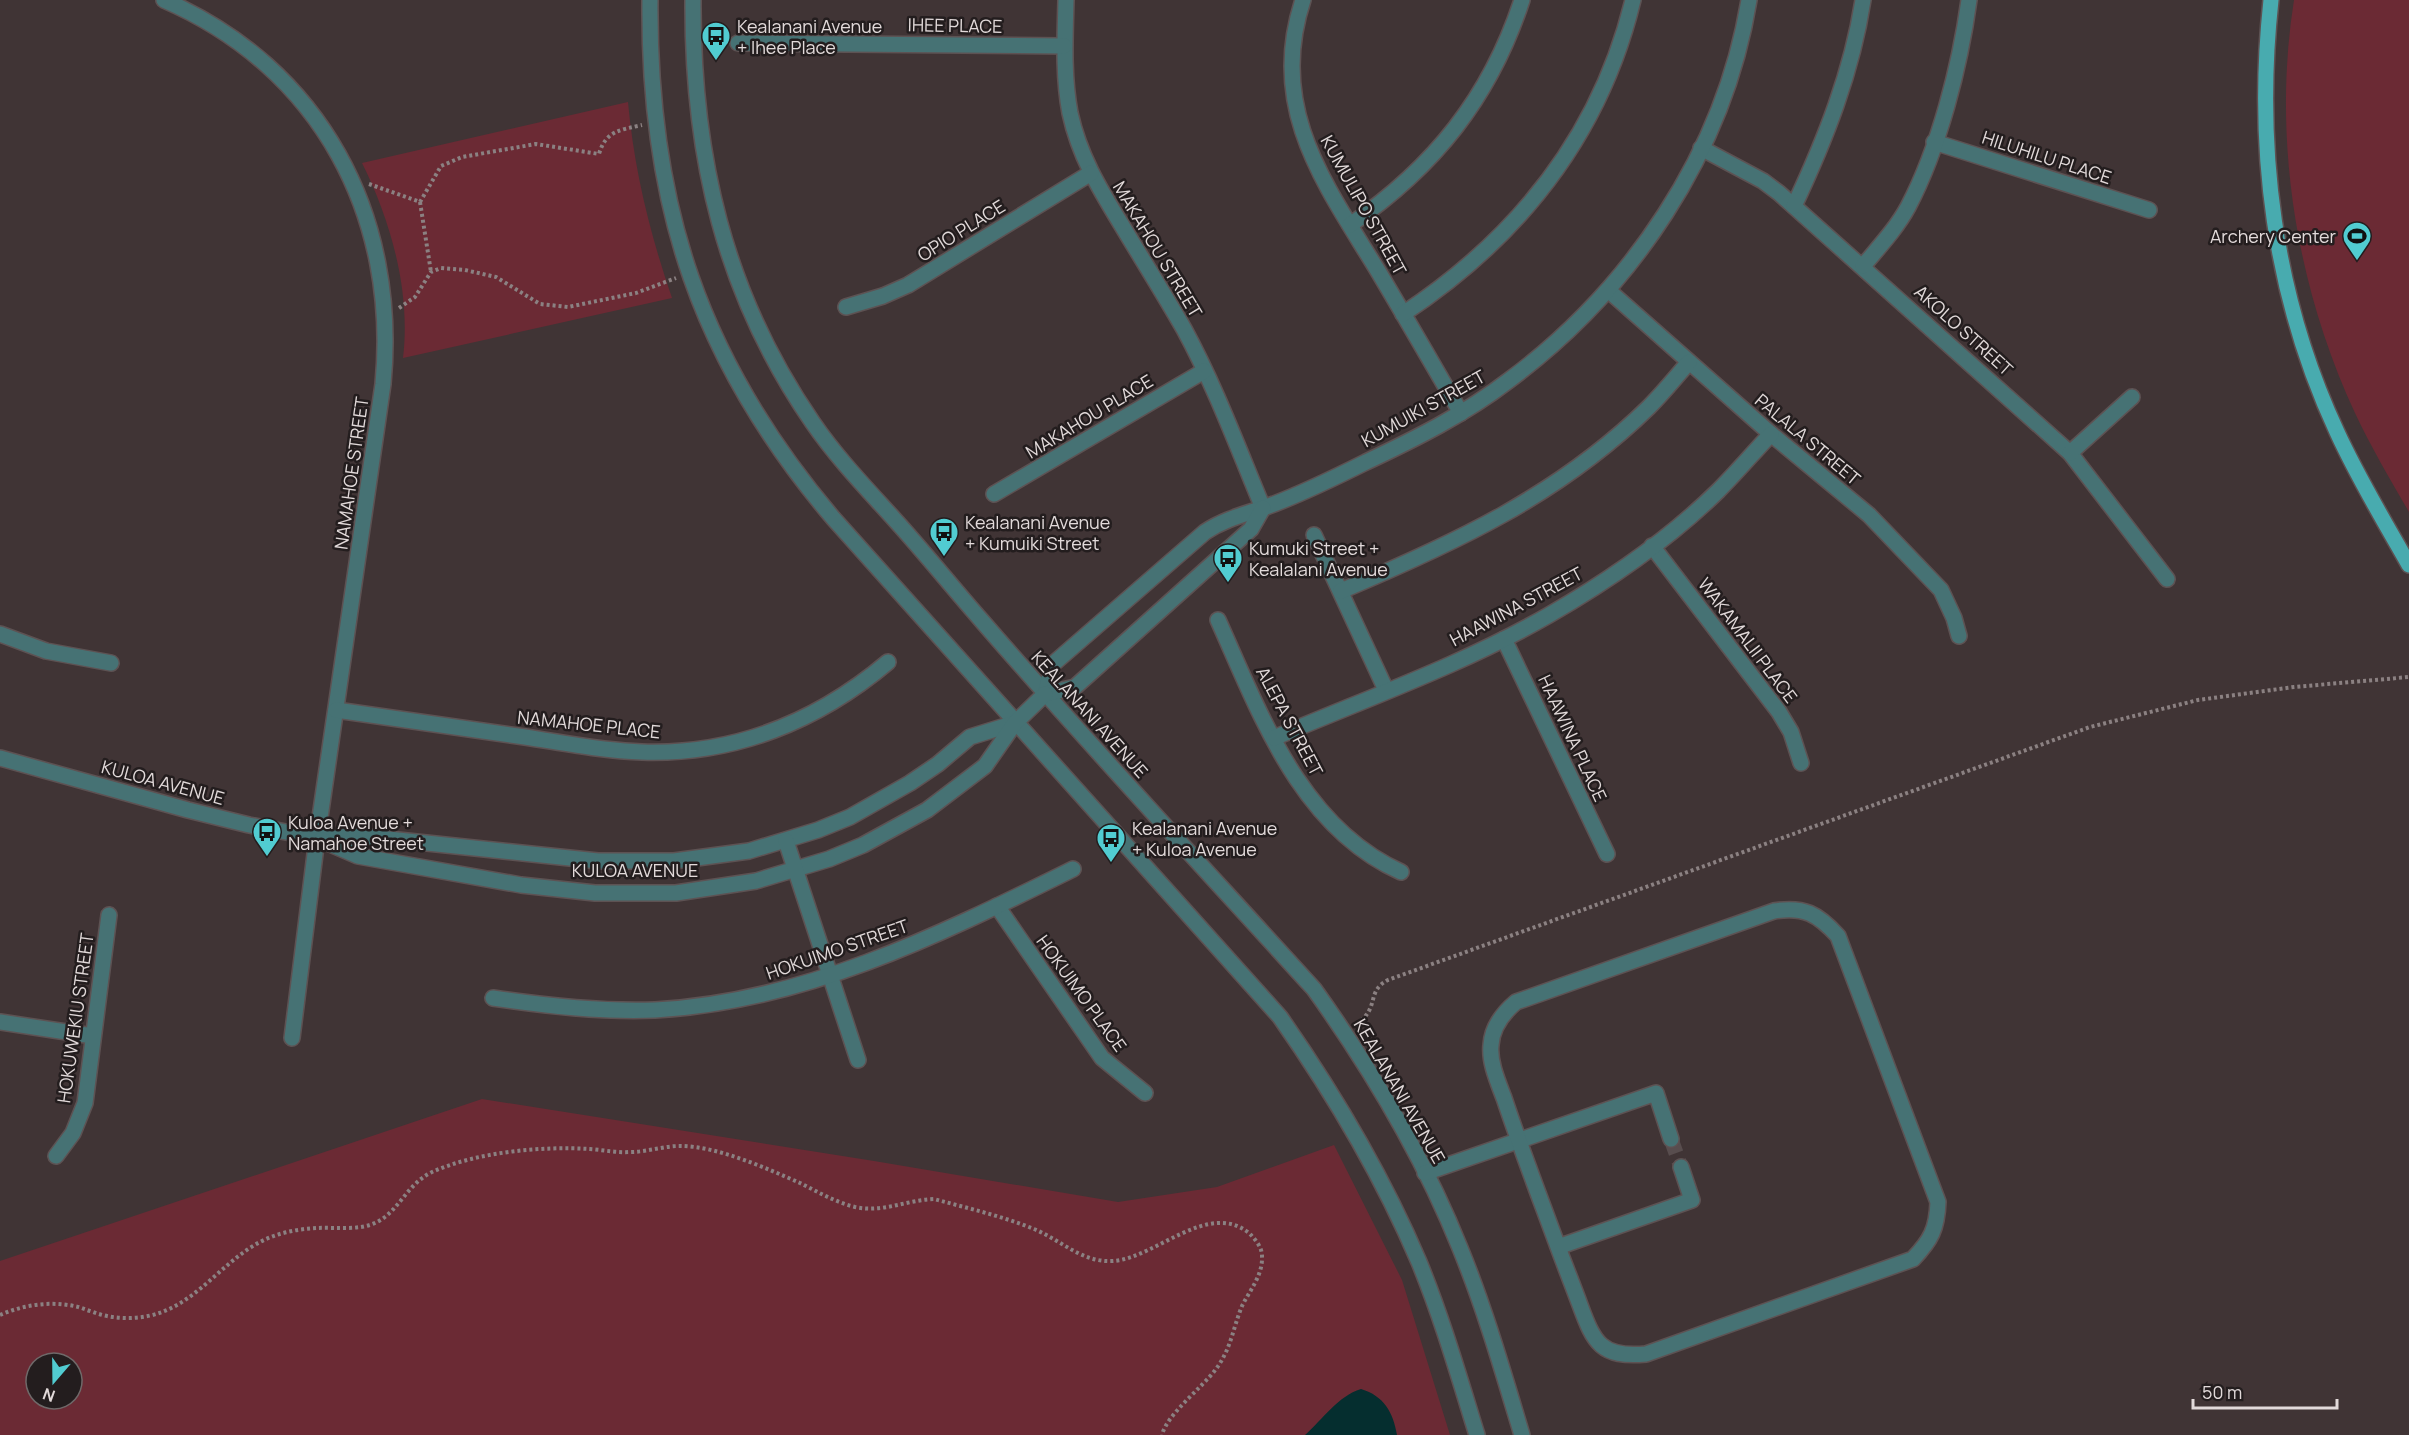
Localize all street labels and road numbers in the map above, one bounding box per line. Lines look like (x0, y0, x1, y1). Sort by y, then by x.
street label: IHEE PLACE (907, 12, 1003, 38)
street label: HILUHILU PLACE (1979, 125, 2115, 189)
street label: KUMULIPO STREET (1316, 131, 1413, 279)
street label: MAKAHOU STREET (1108, 177, 1208, 322)
street label: OPIO PLACE (913, 194, 1009, 266)
street label: AKOLO STREET (1910, 279, 2018, 381)
street label: KUMUIKI STREET (1357, 364, 1489, 452)
street label: MAKAHOU PLACE (1021, 369, 1157, 463)
street label: PALALA STREET (1750, 388, 1866, 490)
street label: NAMAHOE STREET (328, 395, 374, 551)
street label: HAAWINA STREET (1445, 561, 1587, 651)
street label: WAKAMALII PLACE (1693, 572, 1803, 708)
street label: KEALANANI AVENUE (1026, 645, 1154, 783)
street label: ALEPA STREET (1251, 662, 1329, 780)
street label: HAAWINA PLACE (1533, 671, 1613, 805)
street label: NAMAHOE PLACE (516, 705, 662, 743)
street label: KULOA AVENUE (99, 754, 227, 810)
street label: KULOA AVENUE (572, 858, 698, 882)
street label: HOKUIMO STREET (763, 913, 912, 985)
street label: HOKUIMO PLACE (1031, 930, 1133, 1056)
street label: HOKUWEKIU STREET (51, 931, 99, 1105)
street label: KEALANANI AVENUE (1349, 1014, 1451, 1168)

